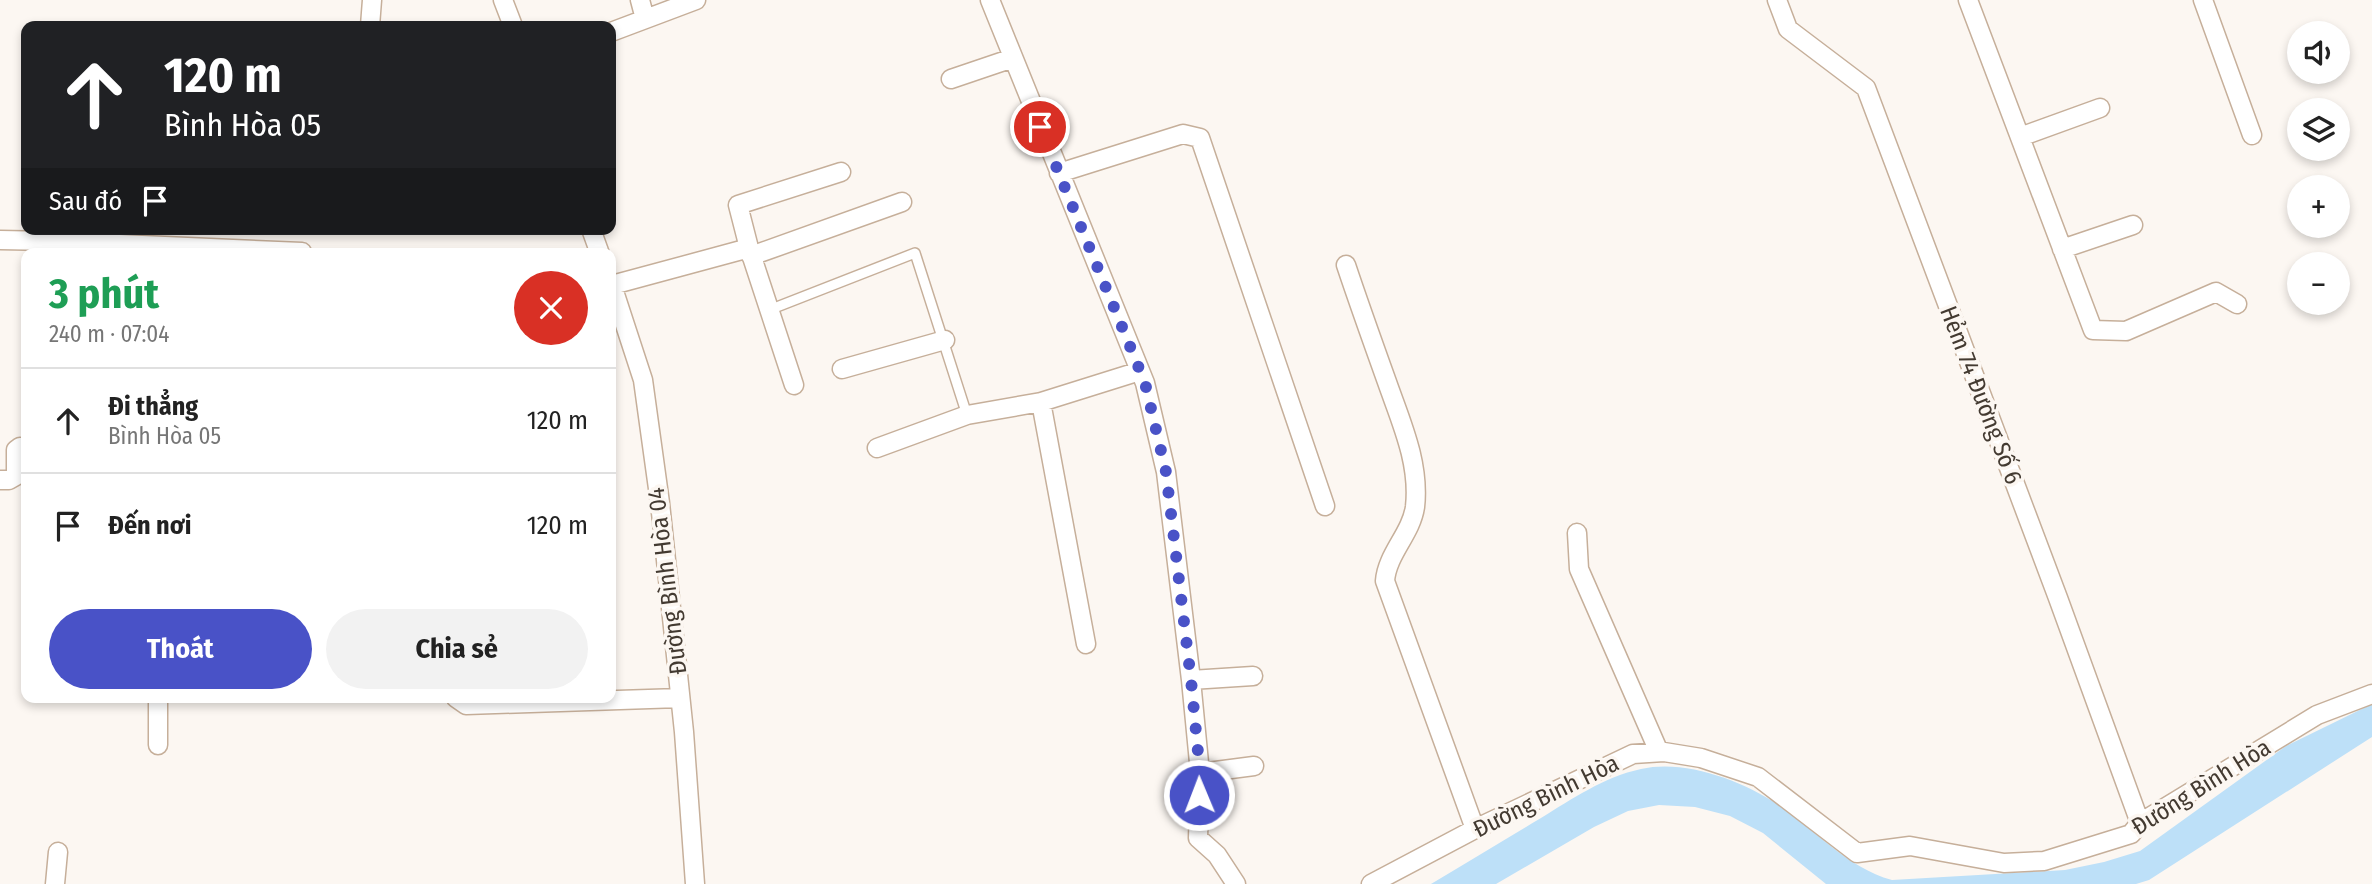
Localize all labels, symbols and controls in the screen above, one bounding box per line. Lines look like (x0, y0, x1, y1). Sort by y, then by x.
map controls (2287, 21, 2350, 315)
button: sound (2287, 21, 2350, 84)
text: 120 m (164, 46, 282, 105)
icon: ahead (49, 49, 140, 140)
pin (1010, 97, 1070, 157)
button: layers (2287, 98, 2350, 161)
text: Bình Hòa 05 (164, 106, 321, 144)
icon: arrive (1021, 108, 1059, 146)
button: + (2287, 175, 2350, 238)
icon: arrive (136, 182, 174, 220)
text: Sau đó (49, 186, 122, 217)
button: − (2287, 252, 2350, 315)
text: 3 phút (49, 269, 159, 319)
button: close (514, 271, 588, 345)
street label: Hẻm 74 Đường Số 6 (1934, 302, 2028, 488)
text: 240 m · 07:04 (49, 320, 169, 348)
text: Đi thẳng (108, 391, 198, 422)
icon: ahead (49, 402, 87, 440)
text: 120 m (527, 405, 588, 436)
text: Bình Hòa 05 (108, 422, 221, 450)
street label: Đường Bình Hòa 04 (642, 486, 692, 676)
icon: arrive (49, 507, 87, 545)
text: Đến nơi (108, 510, 191, 541)
text: 120 m (527, 510, 588, 541)
button: Thoát (49, 609, 312, 689)
button: Chia sẻ (326, 609, 588, 689)
street label: Đường Bình Hòa (2126, 733, 2276, 841)
street label: Đường Bình Hòa (1469, 749, 1623, 843)
position arrow (1162, 758, 1236, 832)

